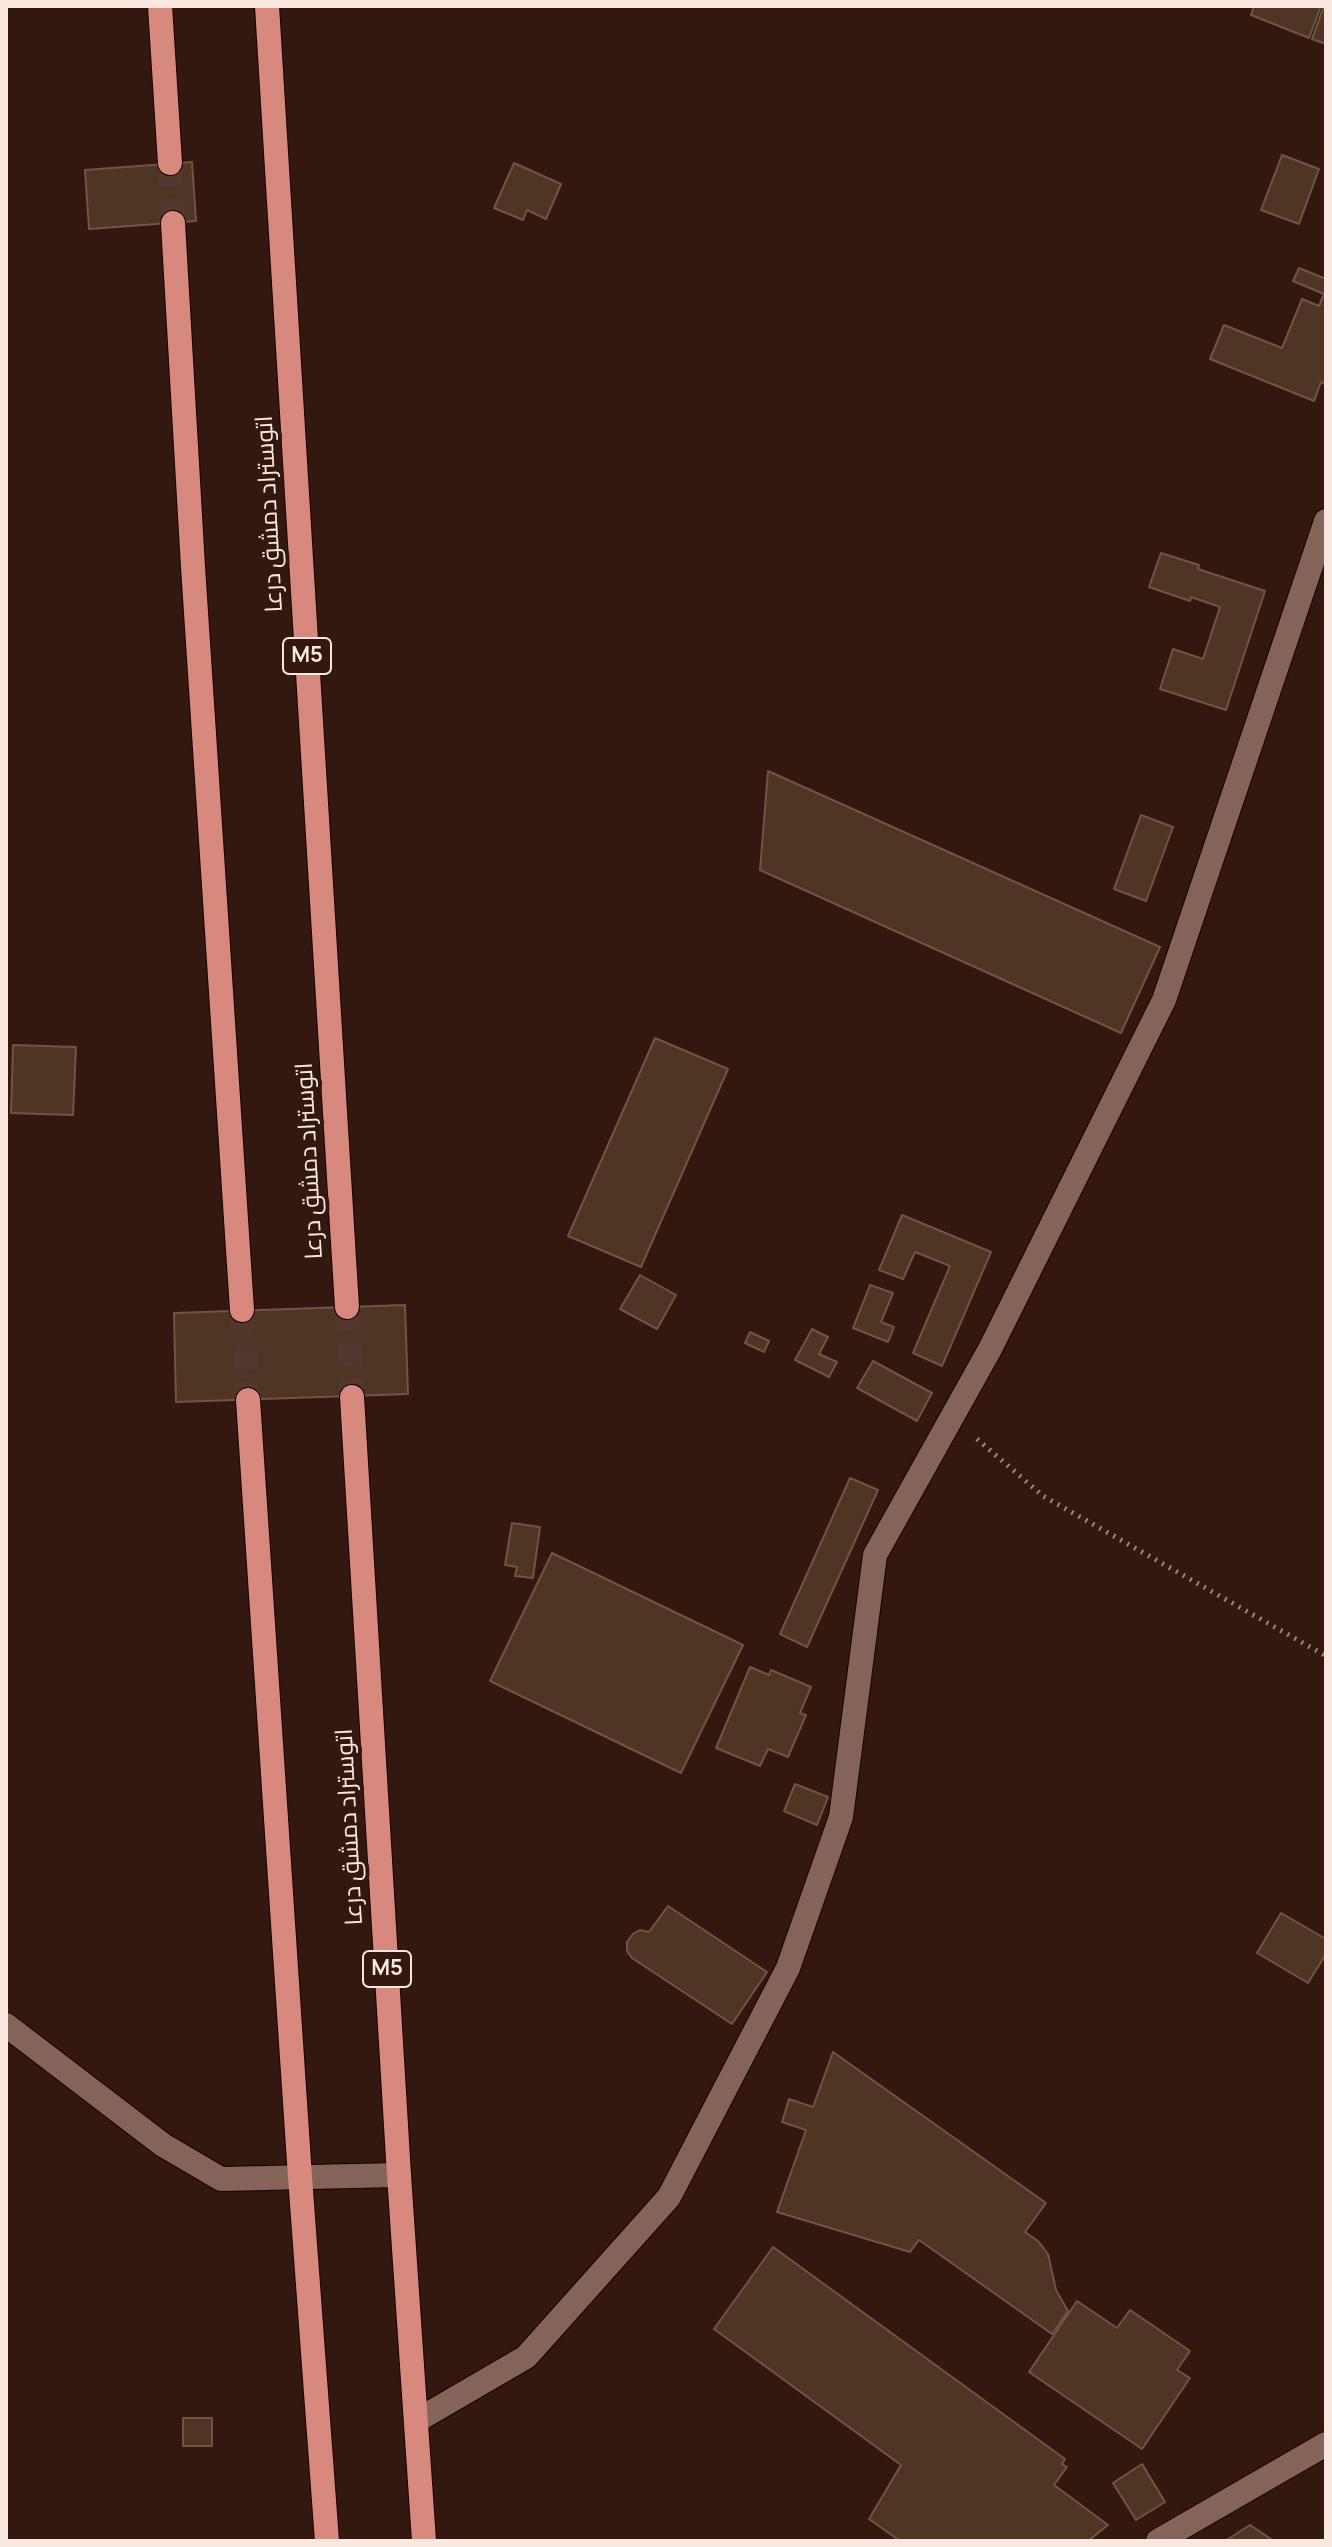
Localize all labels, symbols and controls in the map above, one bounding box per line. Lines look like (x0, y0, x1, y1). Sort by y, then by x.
street label: اتوستراد دمشق درعا (250, 415, 290, 613)
road number: M5 (283, 638, 331, 674)
street label: اتوستراد دمشق درعا (290, 1062, 330, 1260)
street label: اتوستراد دمشق درعا (330, 1728, 370, 1926)
road number: M5 (363, 1951, 411, 1987)

